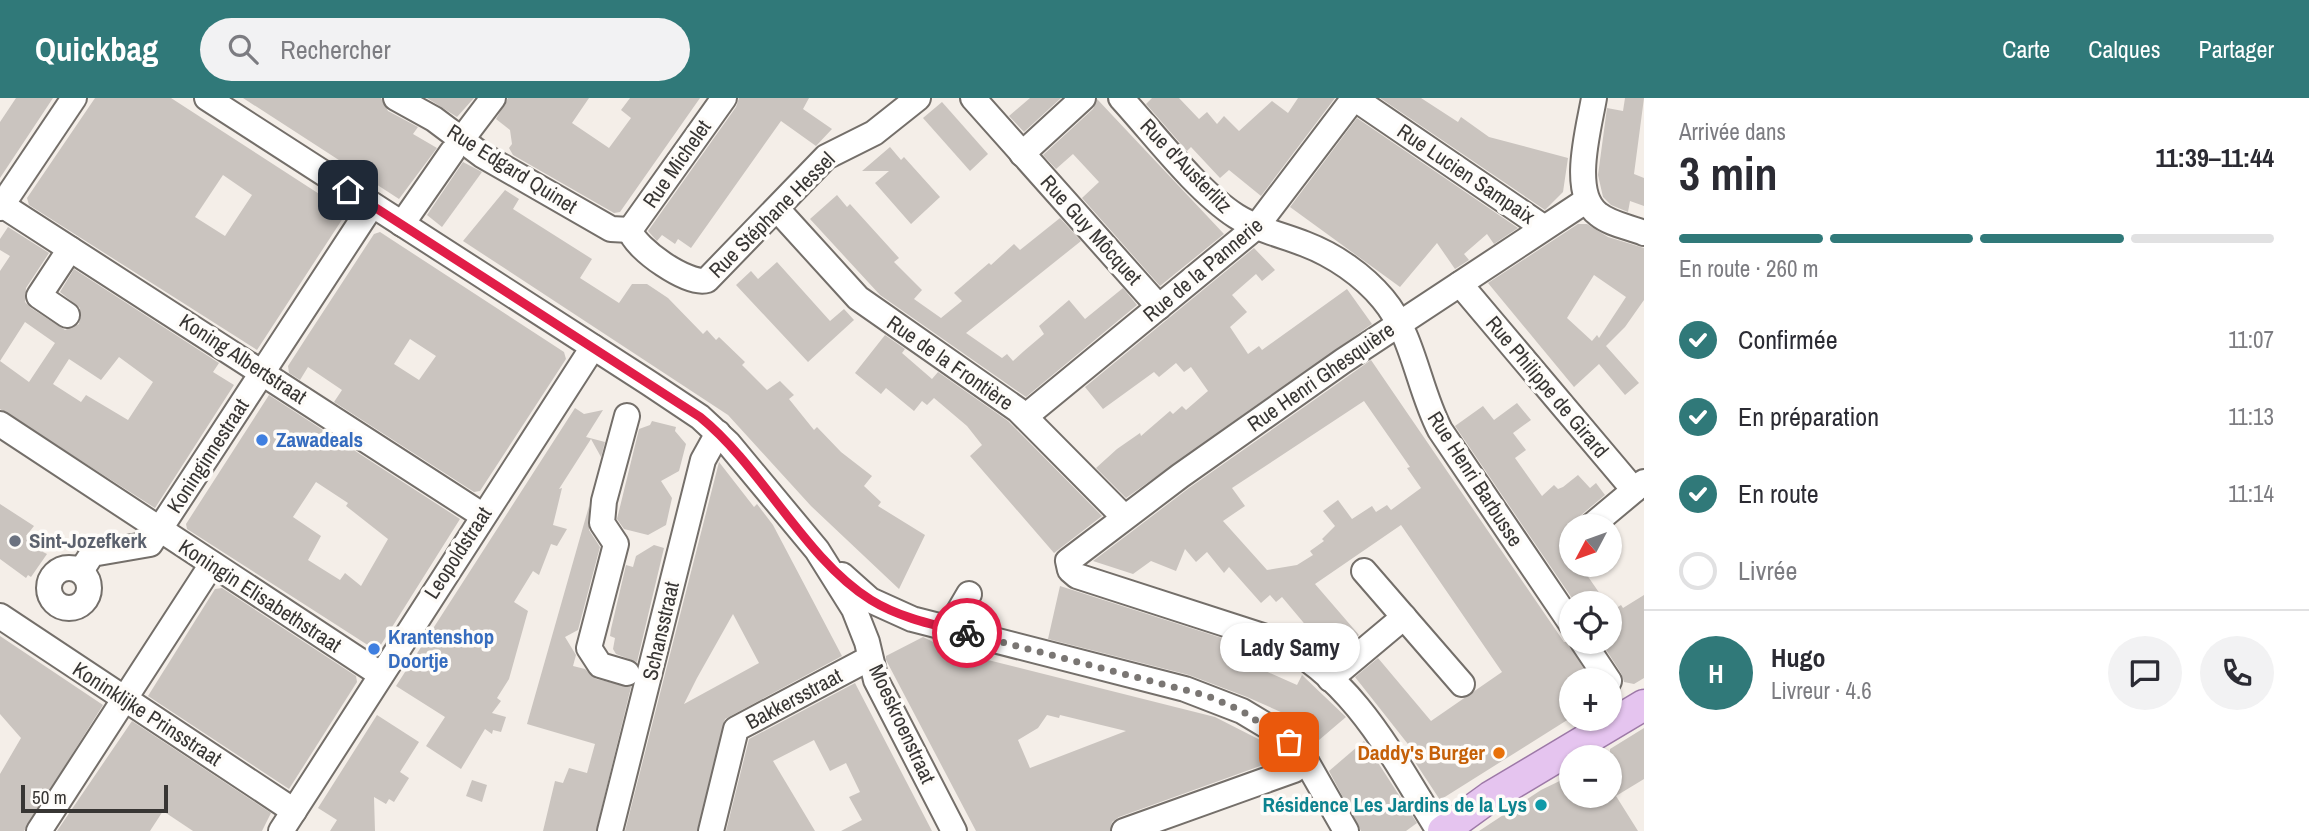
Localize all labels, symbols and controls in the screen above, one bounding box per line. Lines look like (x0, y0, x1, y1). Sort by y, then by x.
search box (200, 18, 690, 81)
text: Quickbag (35, 27, 158, 71)
icon: search (224, 30, 262, 68)
text: Rechercher (280, 32, 391, 67)
text: Carte (2002, 33, 2050, 65)
text: Calques (2088, 33, 2161, 65)
text: Partager (2199, 33, 2274, 65)
street label: Rue d'Austerlitz (1134, 112, 1239, 220)
street label: Rue Michelet (636, 114, 718, 214)
text: Arrivée dans (1679, 116, 1786, 147)
street label: Rue Edgard Quinet (442, 117, 583, 220)
street label: Rue Lucien Sampaix (1392, 117, 1541, 231)
text: 11:39–11:44 (2155, 140, 2274, 175)
text: 3 min (1679, 142, 1778, 204)
street label: Rue Stéphane Hessel (702, 145, 841, 284)
pin (318, 160, 378, 220)
street label: Rue Guy Môcquet (1034, 168, 1149, 291)
icon: home (329, 171, 367, 209)
street label: Rue de la Pannerie (1137, 211, 1269, 328)
text: En route · 260 m (1679, 253, 1818, 284)
street label: Koning Albertstraat (174, 307, 313, 411)
street label: Rue de la Frontière (881, 308, 1019, 417)
street label: Rue Philippe de Girard (1479, 310, 1615, 464)
street label: Rue Henri Ghesquière (1241, 315, 1400, 438)
icon: check (1679, 321, 1717, 359)
text: Confirmée (1738, 322, 1838, 357)
text: 11:07 (2228, 324, 2274, 355)
street label: Koninginnestraat (160, 393, 256, 519)
icon: check (1679, 398, 1717, 436)
text: En préparation (1738, 399, 1879, 434)
text: 11:13 (2228, 401, 2274, 432)
street label: Rue Henri Barbusse (1421, 405, 1530, 552)
place label: Zawadeals (276, 425, 363, 454)
marker: Zawadeals (254, 432, 270, 448)
icon: check (1679, 475, 1717, 513)
text: En route (1738, 476, 1819, 511)
text: 11:14 (2228, 478, 2274, 509)
street label: Leopoldstraat (417, 501, 498, 604)
north arrow (1559, 514, 1622, 578)
map controls (1559, 514, 1622, 808)
place label: Sint-Jozefkerk (29, 526, 147, 555)
street label: Koningin Elisabethstraat (173, 532, 347, 659)
marker: Sint-Jozefkerk (7, 533, 23, 549)
text: Livrée (1738, 553, 1797, 588)
street label: Schansstraat (635, 578, 686, 683)
button: locate (1559, 591, 1622, 654)
courier (932, 598, 1002, 668)
icon: bike (948, 614, 986, 652)
place label: Krantenshop Doortje (388, 622, 494, 675)
callout: Lady Samy (1219, 623, 1359, 672)
text: Lady Samy (1240, 632, 1340, 663)
button: chat (2108, 636, 2182, 710)
button: phone (2200, 636, 2274, 710)
text: Hugo (1771, 640, 1825, 675)
marker: Krantenshop Doortje (366, 641, 382, 657)
street label: Koninklijke Prinsstraat (67, 655, 228, 773)
text: H (1708, 656, 1724, 691)
street label: Moeskroenstraat (862, 660, 943, 788)
street label: Bakkersstraat (740, 661, 847, 736)
button: + (1559, 668, 1622, 731)
text: Livreur · 4.6 (1771, 675, 1872, 706)
pin (1259, 712, 1319, 772)
icon: bag (1270, 723, 1308, 761)
place label: Daddy's Burger (1357, 738, 1485, 767)
marker: Daddy's Burger (1491, 745, 1507, 761)
button: − (1559, 745, 1622, 808)
scale bar (21, 782, 168, 814)
text: 50 m (32, 784, 67, 810)
place label: Résidence Les Jardins de la Lys (1262, 790, 1527, 819)
marker: Résidence Les Jardins de la Lys (1533, 797, 1549, 813)

